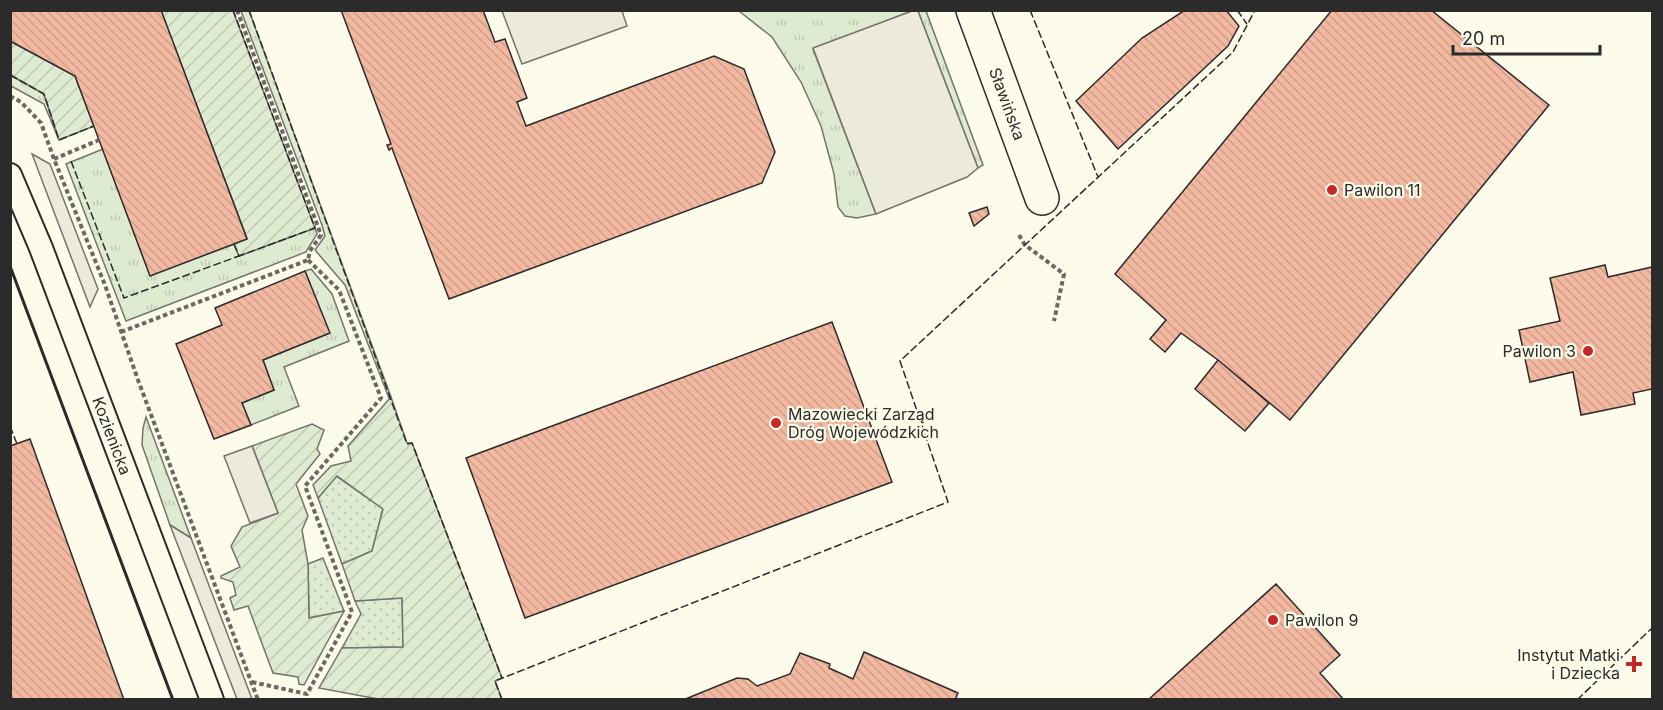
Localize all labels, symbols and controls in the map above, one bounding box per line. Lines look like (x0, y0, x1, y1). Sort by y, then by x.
scale bar (1453, 18, 1600, 56)
text: 20 m (1462, 28, 1505, 49)
street label: Sławińska (985, 65, 1030, 143)
place label: Pawilon 11 (1344, 180, 1421, 200)
marker: Pawilon 11 (1325, 183, 1339, 197)
place label: Pawilon 3 (1503, 341, 1576, 361)
marker: Pawilon 3 (1581, 344, 1595, 358)
street label: Kozienicka (88, 394, 136, 477)
place label: Mazowiecki Zarząd Dróg Wojewódzkich (788, 404, 939, 442)
marker: Mazowiecki Zarząd Dróg Wojewódzkich (769, 416, 783, 430)
place label: Pawilon 9 (1285, 610, 1359, 630)
marker: Pawilon 9 (1266, 613, 1280, 627)
place label: Instytut Matki i Dziecka (1517, 645, 1620, 683)
marker: Instytut Matki i Dziecka (1625, 655, 1643, 673)

